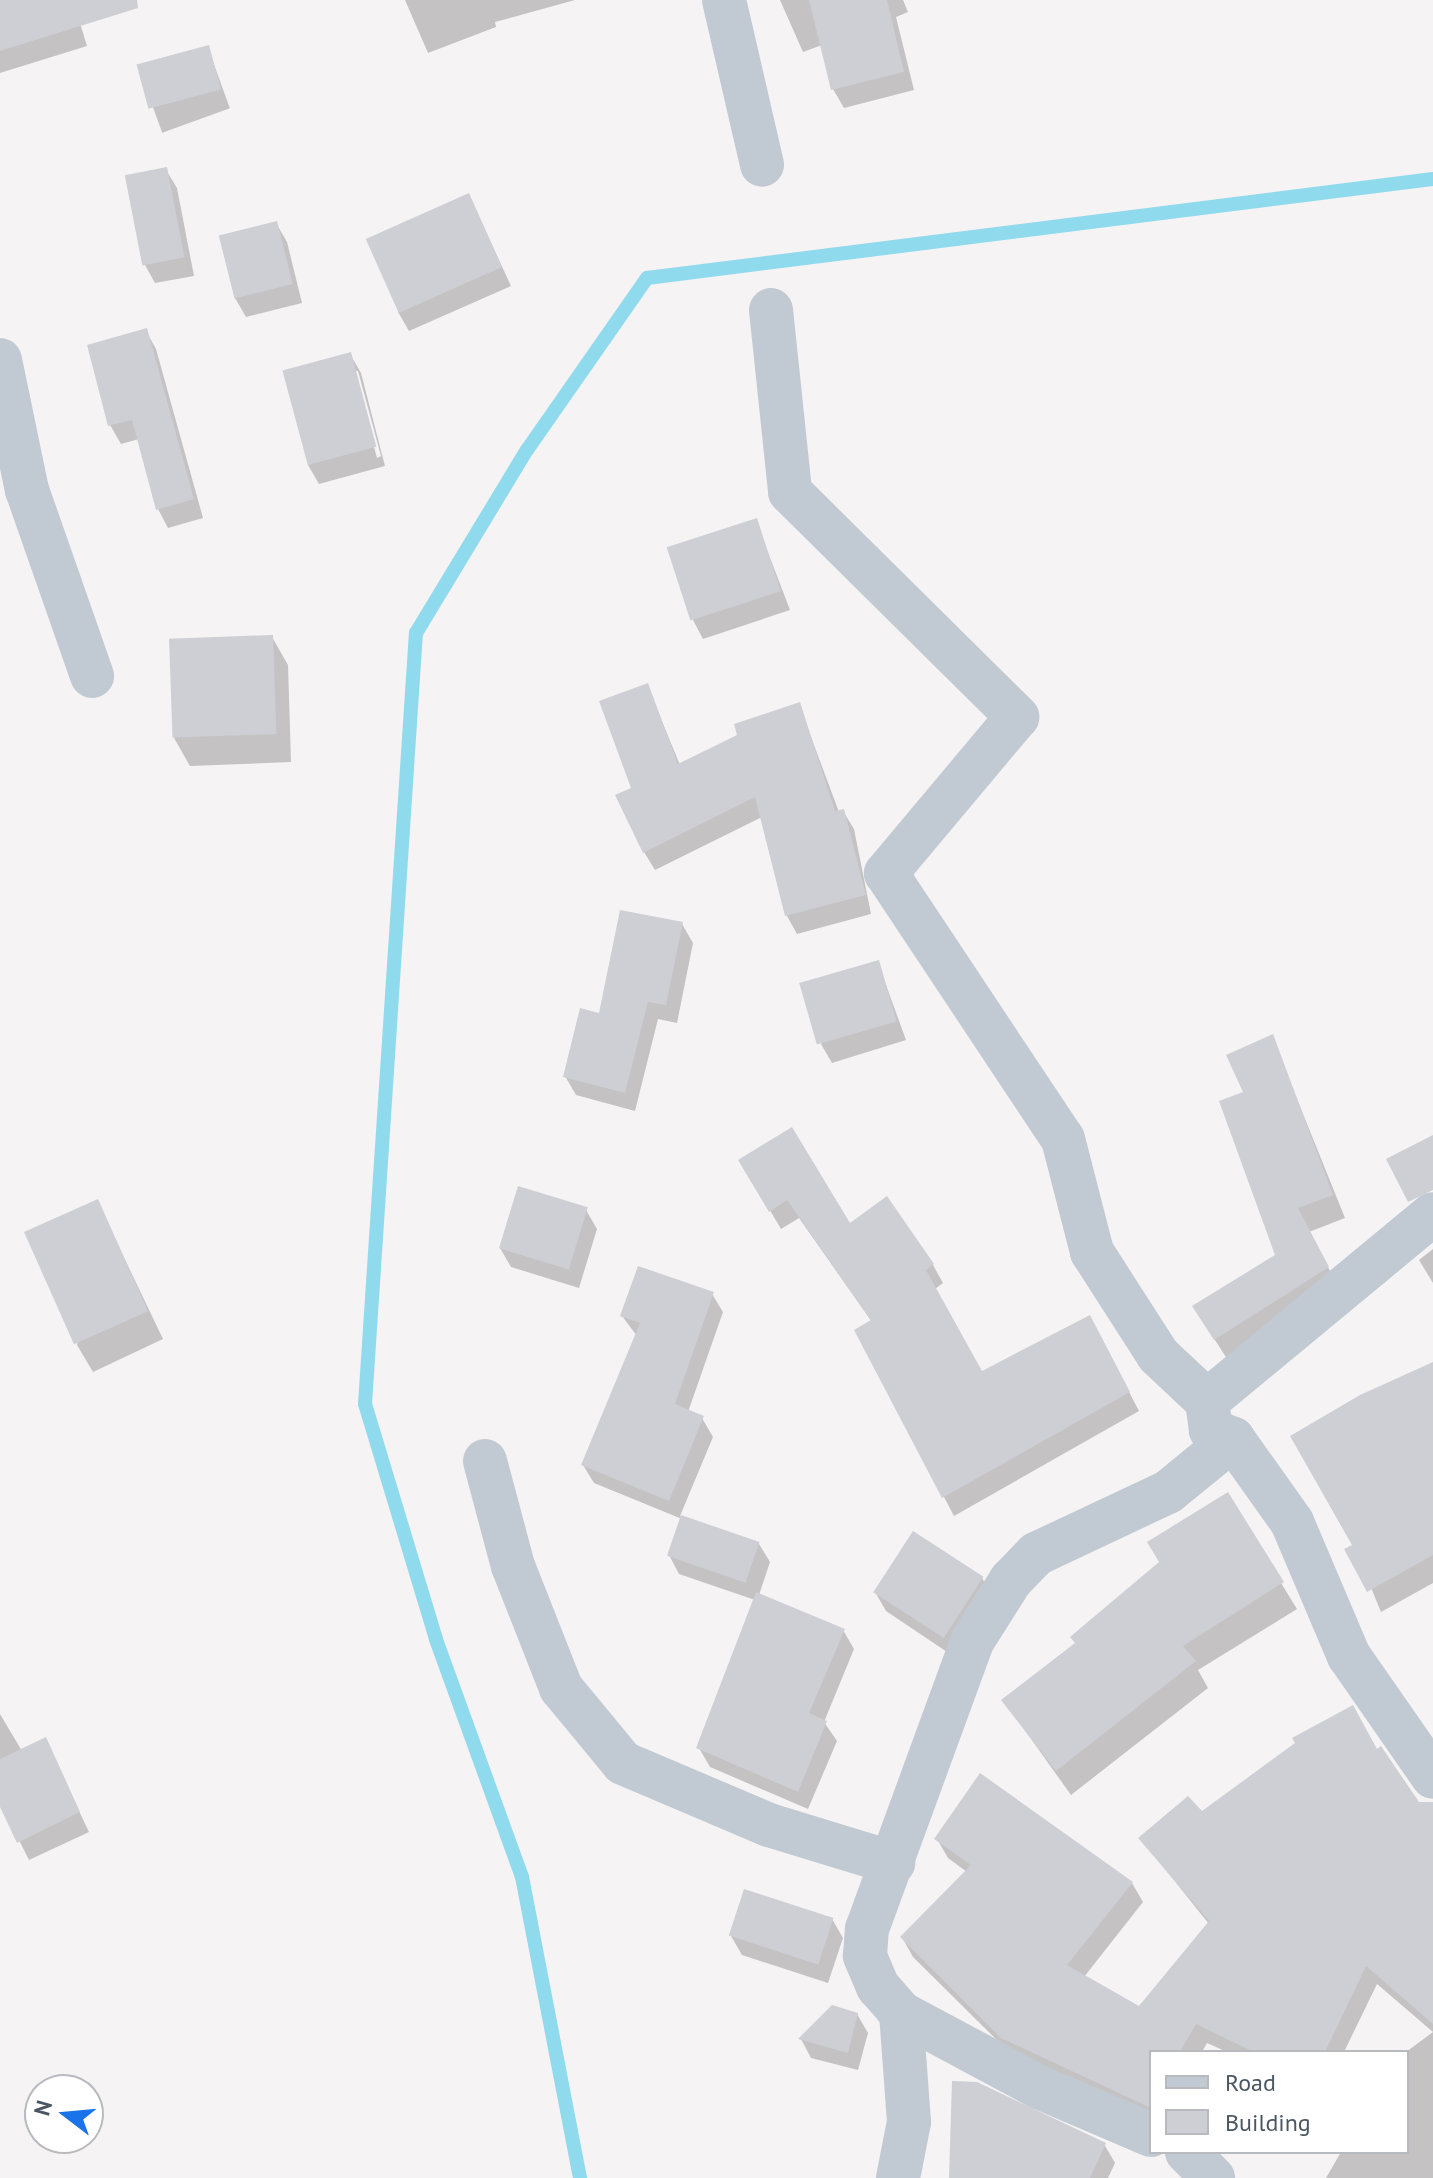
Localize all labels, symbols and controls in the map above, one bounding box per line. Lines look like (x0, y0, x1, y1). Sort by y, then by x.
legend (1149, 2050, 1409, 2154)
text: Road (1225, 2067, 1276, 2098)
north arrow (24, 2074, 104, 2154)
text: N (27, 2097, 58, 2119)
text: Building (1225, 2107, 1311, 2138)

